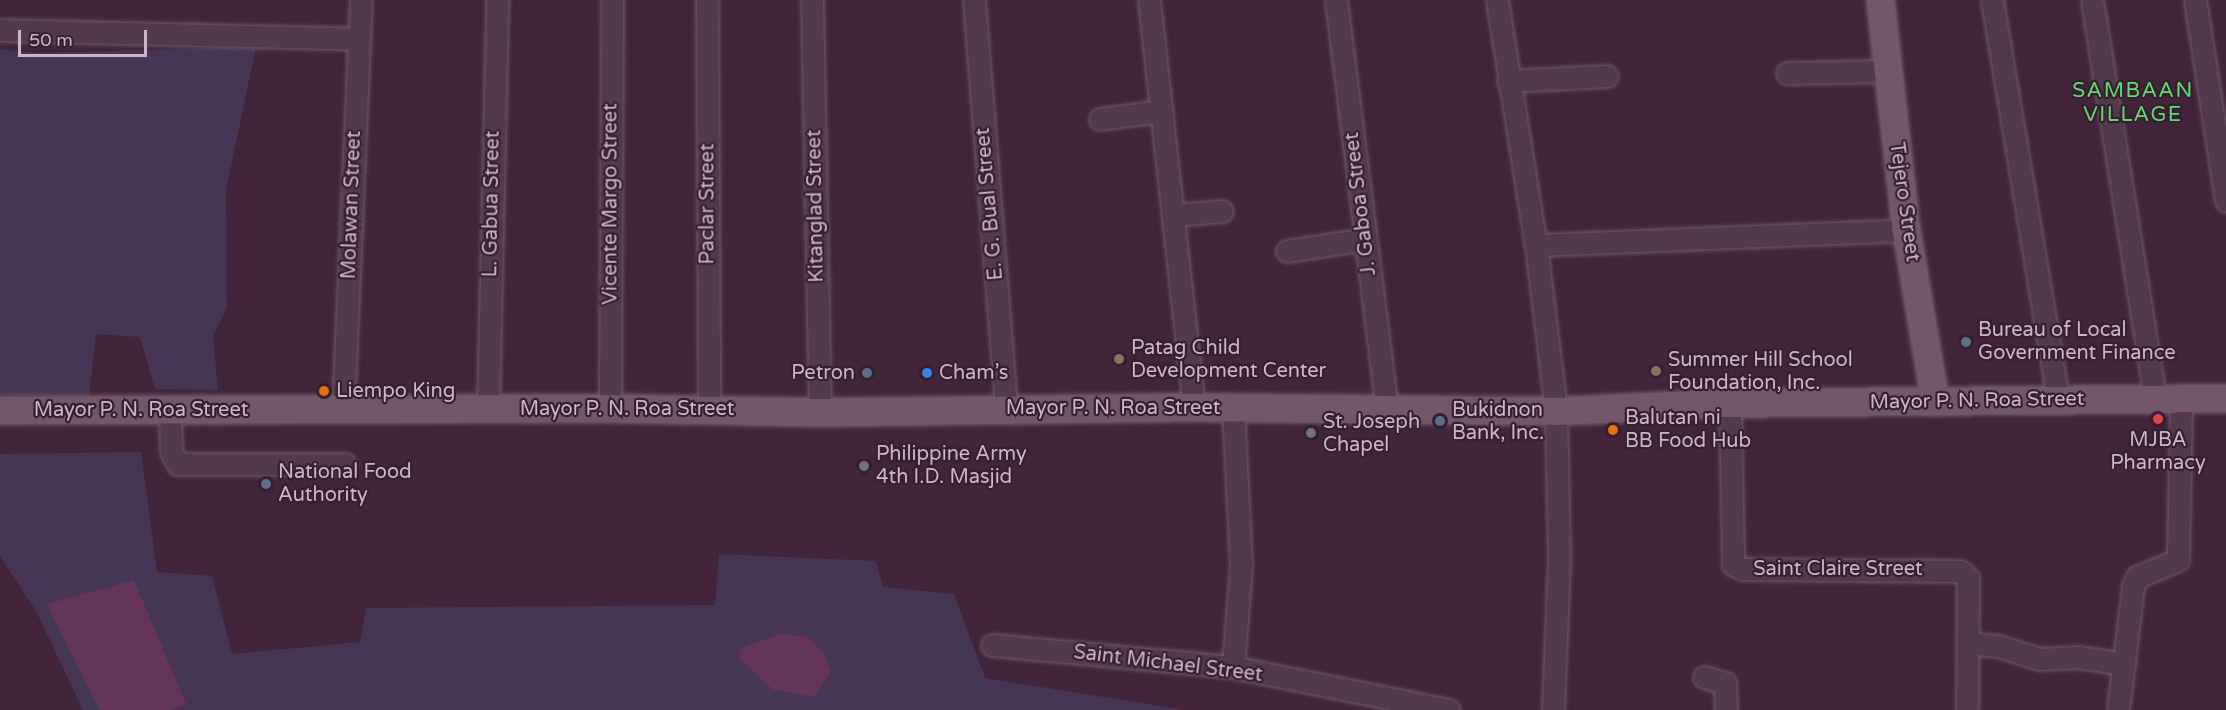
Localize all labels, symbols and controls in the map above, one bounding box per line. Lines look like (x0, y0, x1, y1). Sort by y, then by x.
scale bar (21, 18, 150, 56)
text: 50 m (29, 29, 73, 51)
district label: SAMBAAN VILLAGE (2072, 78, 2194, 128)
street label: Vicente Margo Street (599, 103, 623, 305)
street label: E. G. Bual Street (971, 127, 1009, 281)
street label: Kitanglad Street (803, 129, 829, 283)
street label: Molawan Street (337, 130, 367, 280)
street label: L. Gabua Street (479, 130, 505, 278)
street label: J. Gaboa Street (1340, 131, 1382, 277)
street label: Tejero Street (1884, 141, 1924, 263)
street label: Paclar Street (696, 143, 720, 265)
place label: Bureau of Local Government Finance (1978, 318, 2176, 365)
marker: Bureau of Local Government Finance (1959, 335, 1973, 349)
place label: Patag Child Development Center (1131, 336, 1326, 383)
place label: Summer Hill School Foundation, Inc. (1668, 348, 1853, 395)
marker: Patag Child Development Center (1112, 352, 1126, 366)
place label: Petron (791, 361, 855, 385)
place label: Cham’s (939, 361, 1008, 385)
marker: Summer Hill School Foundation, Inc. (1649, 364, 1663, 378)
marker: Petron (860, 366, 874, 380)
marker: Cham’s (920, 366, 934, 380)
place label: Liempo King (336, 379, 455, 403)
marker: Liempo King (317, 384, 331, 398)
street label: Mayor P. N. Roa Street (1869, 387, 2085, 415)
street label: Mayor P. N. Roa Street (1006, 396, 1220, 420)
street label: Mayor P. N. Roa Street (520, 397, 734, 421)
street label: Mayor P. N. Roa Street (34, 398, 248, 422)
place label: Bukidnon Bank, Inc. (1452, 398, 1544, 445)
place label: Balutan ni BB Food Hub (1625, 406, 1751, 453)
place label: St. Joseph Chapel (1323, 410, 1420, 457)
marker: MJBA Pharmacy (2151, 412, 2165, 426)
marker: Bukidnon Bank, Inc. (1433, 414, 1447, 428)
marker: Balutan ni BB Food Hub (1606, 423, 1620, 437)
marker: St. Joseph Chapel (1304, 426, 1318, 440)
place label: MJBA Pharmacy (2110, 428, 2206, 475)
place label: Philippine Army 4th I.D. Masjid (876, 442, 1027, 489)
marker: Philippine Army 4th I.D. Masjid (857, 459, 871, 473)
place label: National Food Authority (278, 460, 412, 507)
marker: National Food Authority (259, 477, 273, 491)
street label: Saint Claire Street (1753, 557, 1923, 581)
street label: Saint Michael Street (1072, 641, 1264, 687)

